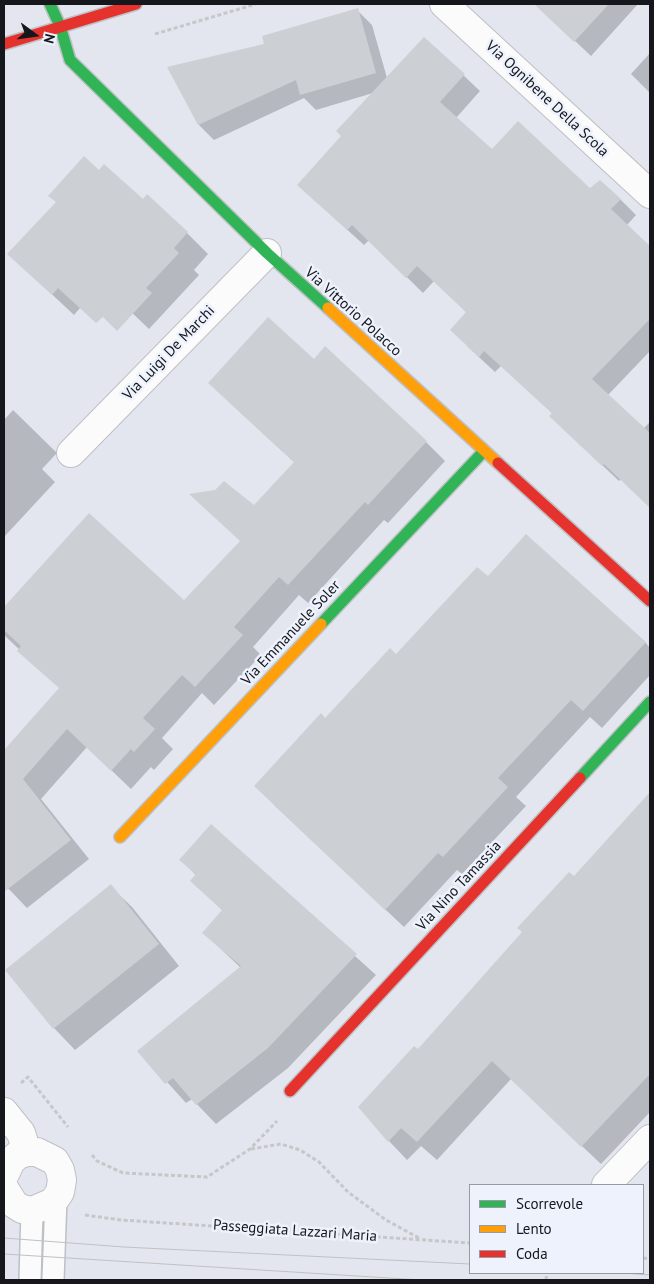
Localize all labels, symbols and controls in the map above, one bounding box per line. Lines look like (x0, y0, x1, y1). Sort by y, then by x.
north arrow (10, 10, 60, 60)
text: N (40, 32, 59, 45)
street label: Via Ognibene Della Scola (482, 37, 612, 161)
street label: Via Vittorio Polacco (301, 264, 405, 360)
street label: Via Luigi De Marchi (119, 302, 219, 404)
street label: Via Emmanuele Soler (238, 577, 344, 689)
street label: Via Nino Tamassia (413, 837, 505, 935)
legend (469, 1184, 644, 1274)
text: Scorrevole (516, 1194, 583, 1213)
street label: Passeggiata Lazzari Maria (212, 1216, 378, 1246)
text: Lento (516, 1219, 552, 1238)
text: Coda (516, 1244, 548, 1263)

